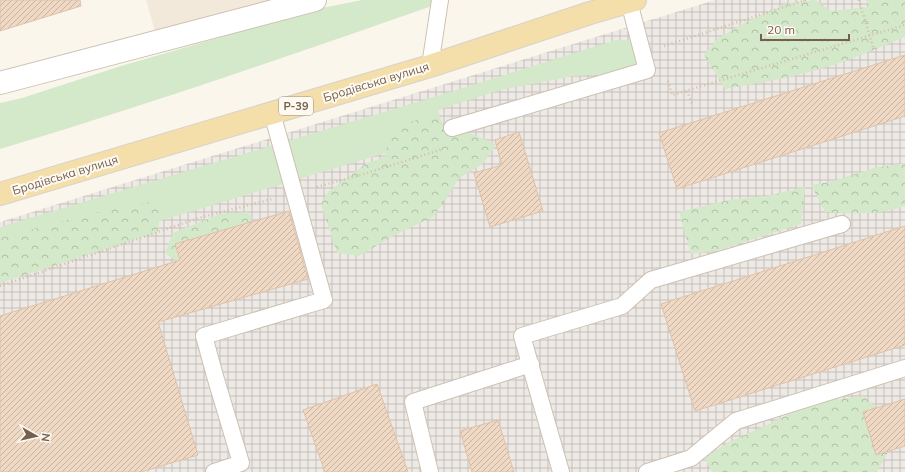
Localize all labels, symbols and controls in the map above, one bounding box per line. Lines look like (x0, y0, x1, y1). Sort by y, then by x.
scale bar (761, 16, 849, 42)
text: 20 m (767, 22, 795, 37)
street label: Бродівська вулиця (321, 58, 431, 105)
road number: Р-39 (279, 97, 313, 115)
street label: Бродівська вулиця (10, 151, 120, 198)
north arrow (16, 416, 56, 456)
text: N (38, 432, 53, 442)

